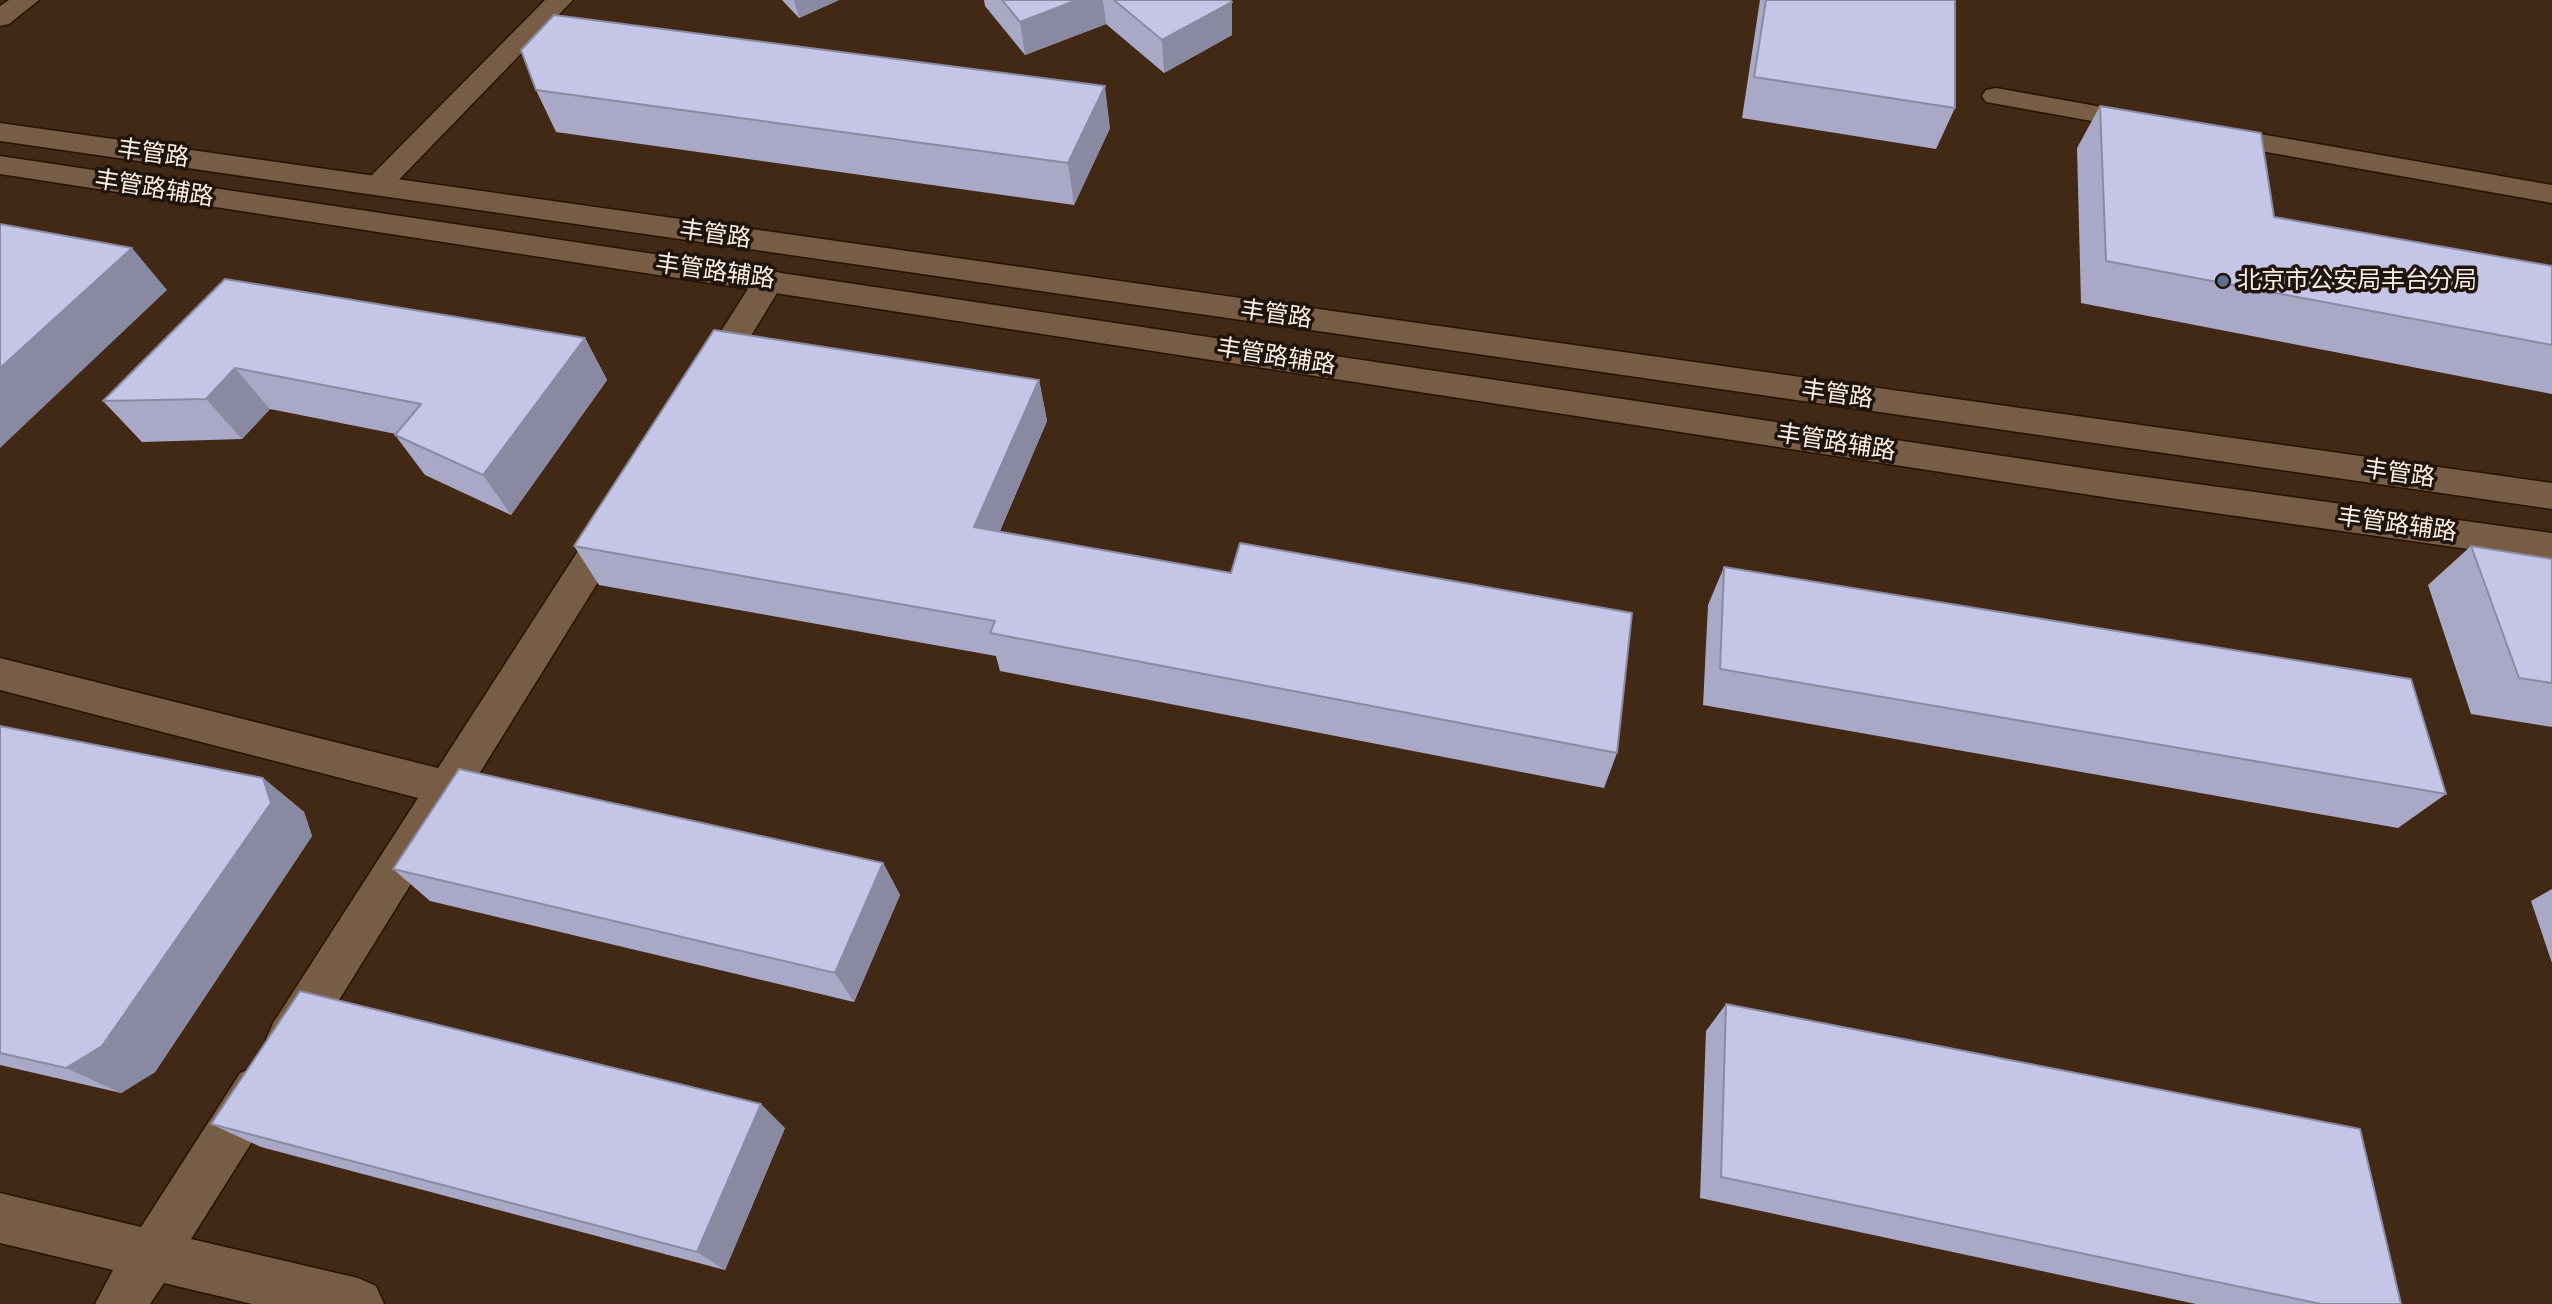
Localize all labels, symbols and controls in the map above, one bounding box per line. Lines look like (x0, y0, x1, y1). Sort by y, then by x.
street label: 丰管路 (115, 135, 191, 173)
street label: 丰管路辅路 (92, 165, 216, 213)
street label: 丰管路 (677, 216, 753, 254)
street label: 丰管路辅路 (654, 249, 776, 295)
place label: 北京市公安局丰台分局 (2237, 267, 2477, 295)
marker: 北京市公安局丰台分局 (2215, 273, 2231, 289)
street label: 丰管路 (1238, 296, 1314, 334)
street label: 丰管路辅路 (1214, 333, 1338, 381)
street label: 丰管路 (1799, 376, 1875, 414)
street label: 丰管路辅路 (1774, 419, 1898, 467)
street label: 丰管路 (2361, 455, 2437, 493)
street label: 丰管路辅路 (2336, 502, 2458, 548)

